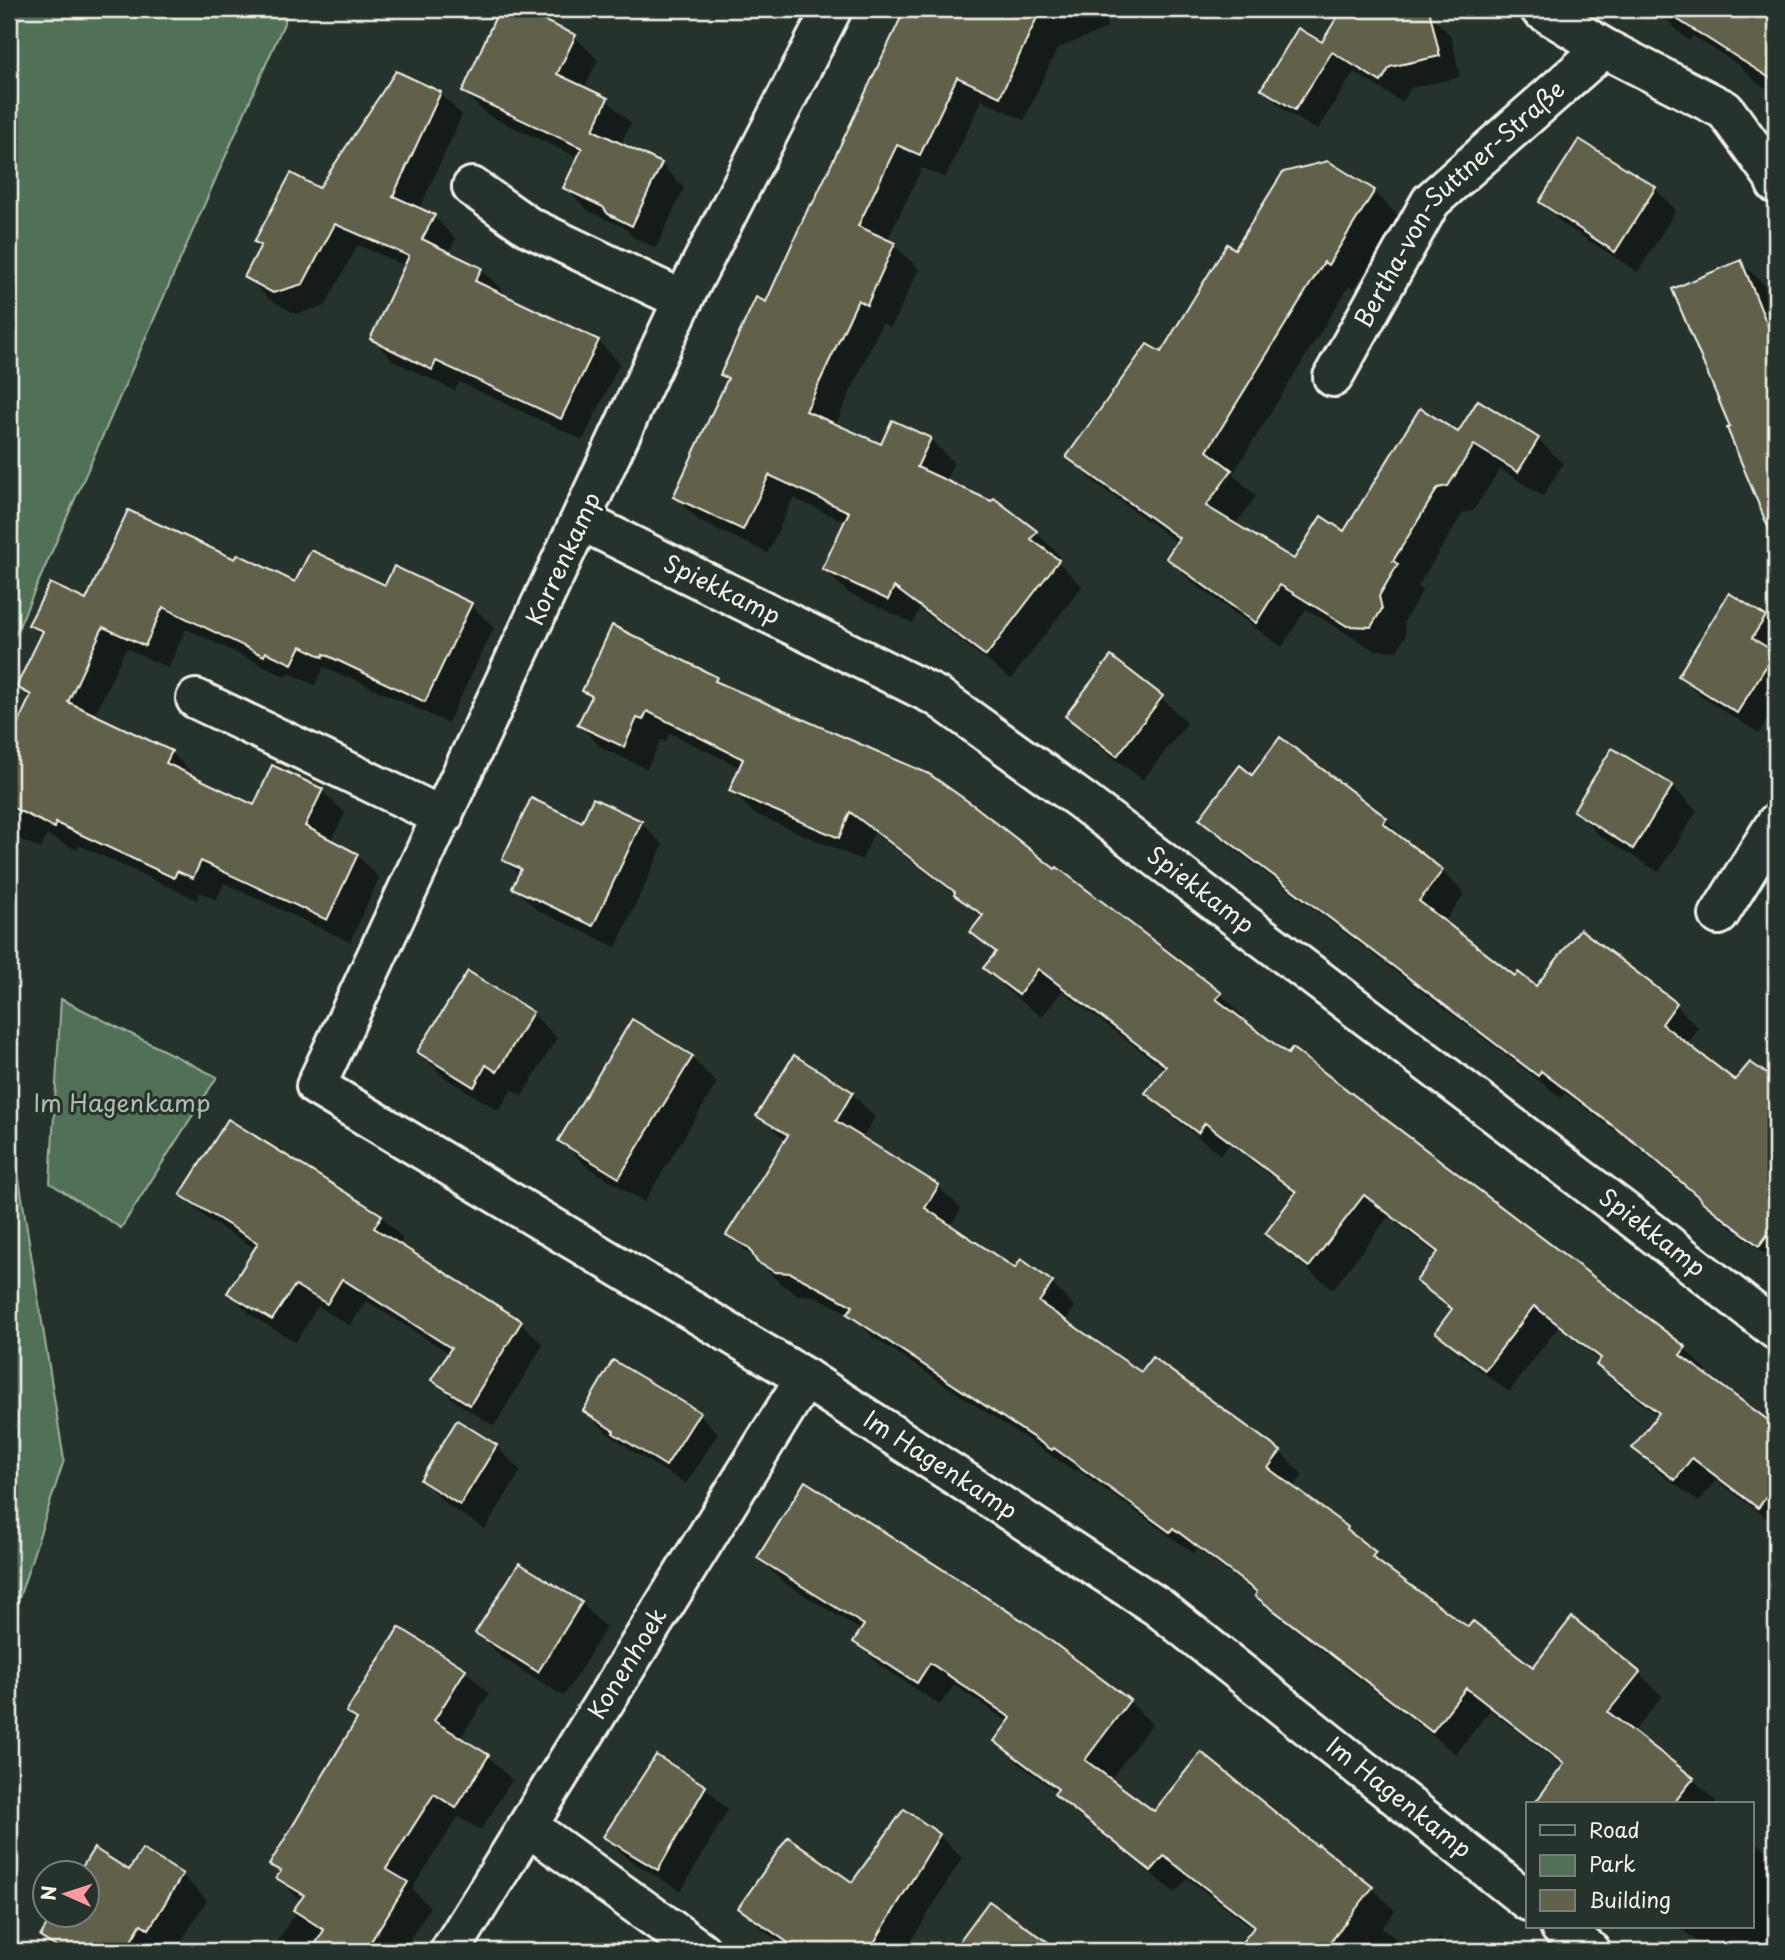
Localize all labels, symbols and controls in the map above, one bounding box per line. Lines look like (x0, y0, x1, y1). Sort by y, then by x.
street label: Bertha-von-Suttner-Straße (1344, 71, 1572, 334)
street label: Korrenkamp (516, 486, 609, 631)
street label: Spiekkamp (658, 544, 788, 633)
street label: Spiekkamp (1140, 836, 1263, 941)
park label: Im Hagenkamp (33, 1084, 211, 1120)
street label: Spiekkamp (1592, 1179, 1714, 1284)
street label: Im Hagenkamp (857, 1401, 1025, 1527)
street label: Konenhoek (578, 1600, 675, 1725)
street label: Im Hagenkamp (1319, 1727, 1480, 1866)
legend (1526, 1802, 1754, 1928)
text: Road (1589, 1813, 1640, 1845)
text: Park (1589, 1847, 1636, 1879)
north arrow (32, 1858, 102, 1928)
text: Building (1589, 1883, 1671, 1915)
text: N (34, 1885, 62, 1901)

